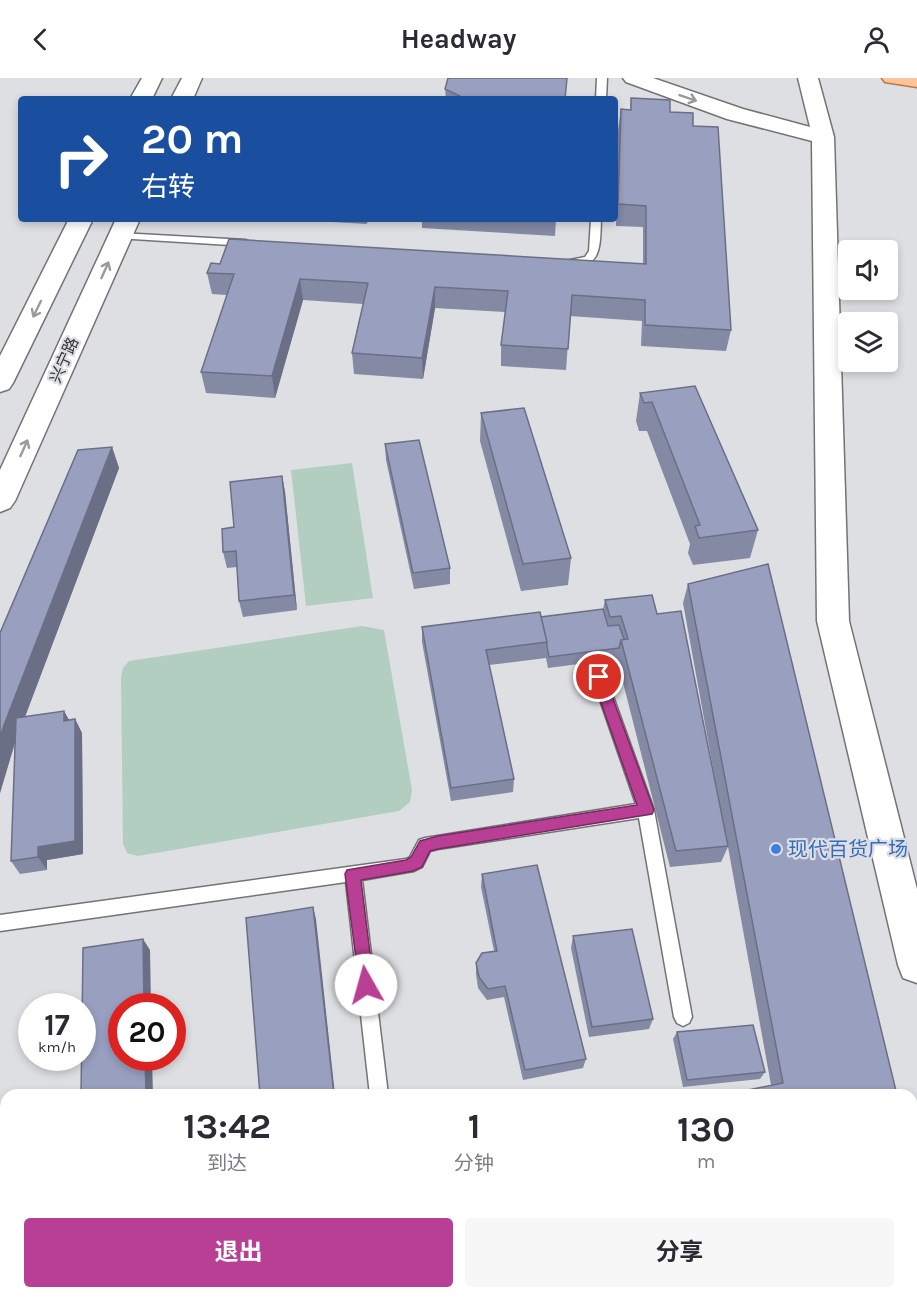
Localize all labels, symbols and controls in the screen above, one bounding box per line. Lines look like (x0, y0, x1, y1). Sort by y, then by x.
icon: back (24, 23, 57, 56)
text: Headway (401, 23, 516, 55)
icon: person (860, 23, 893, 56)
one-way arrow (678, 93, 697, 104)
text: 20 m (141, 114, 243, 164)
icon: right (42, 120, 120, 198)
text: 右转 (141, 171, 195, 203)
map controls (838, 240, 898, 372)
button: sound (838, 240, 898, 300)
one-way arrow (99, 261, 111, 279)
one-way arrow (30, 300, 42, 318)
button: layers (838, 312, 898, 372)
street label: 兴宁路 (46, 334, 82, 386)
one-way arrow (19, 439, 30, 457)
pin (573, 651, 624, 702)
icon: arrive (582, 660, 615, 693)
place label: 现代百货广场 (788, 838, 908, 861)
marker: 现代百货广场 (769, 842, 783, 856)
position arrow (334, 953, 398, 1017)
speed limit sign: 20 (108, 993, 186, 1071)
text: 17 (44, 1007, 70, 1043)
text: km/h (38, 1038, 76, 1056)
text: 13:42 (183, 1105, 271, 1147)
text: 1 (468, 1105, 480, 1147)
text: 130 (677, 1108, 735, 1150)
text: m (697, 1150, 715, 1173)
text: 到达 (207, 1152, 247, 1175)
text: 分钟 (454, 1152, 494, 1175)
button: 退出 (24, 1218, 453, 1287)
button: 分享 (465, 1218, 894, 1287)

